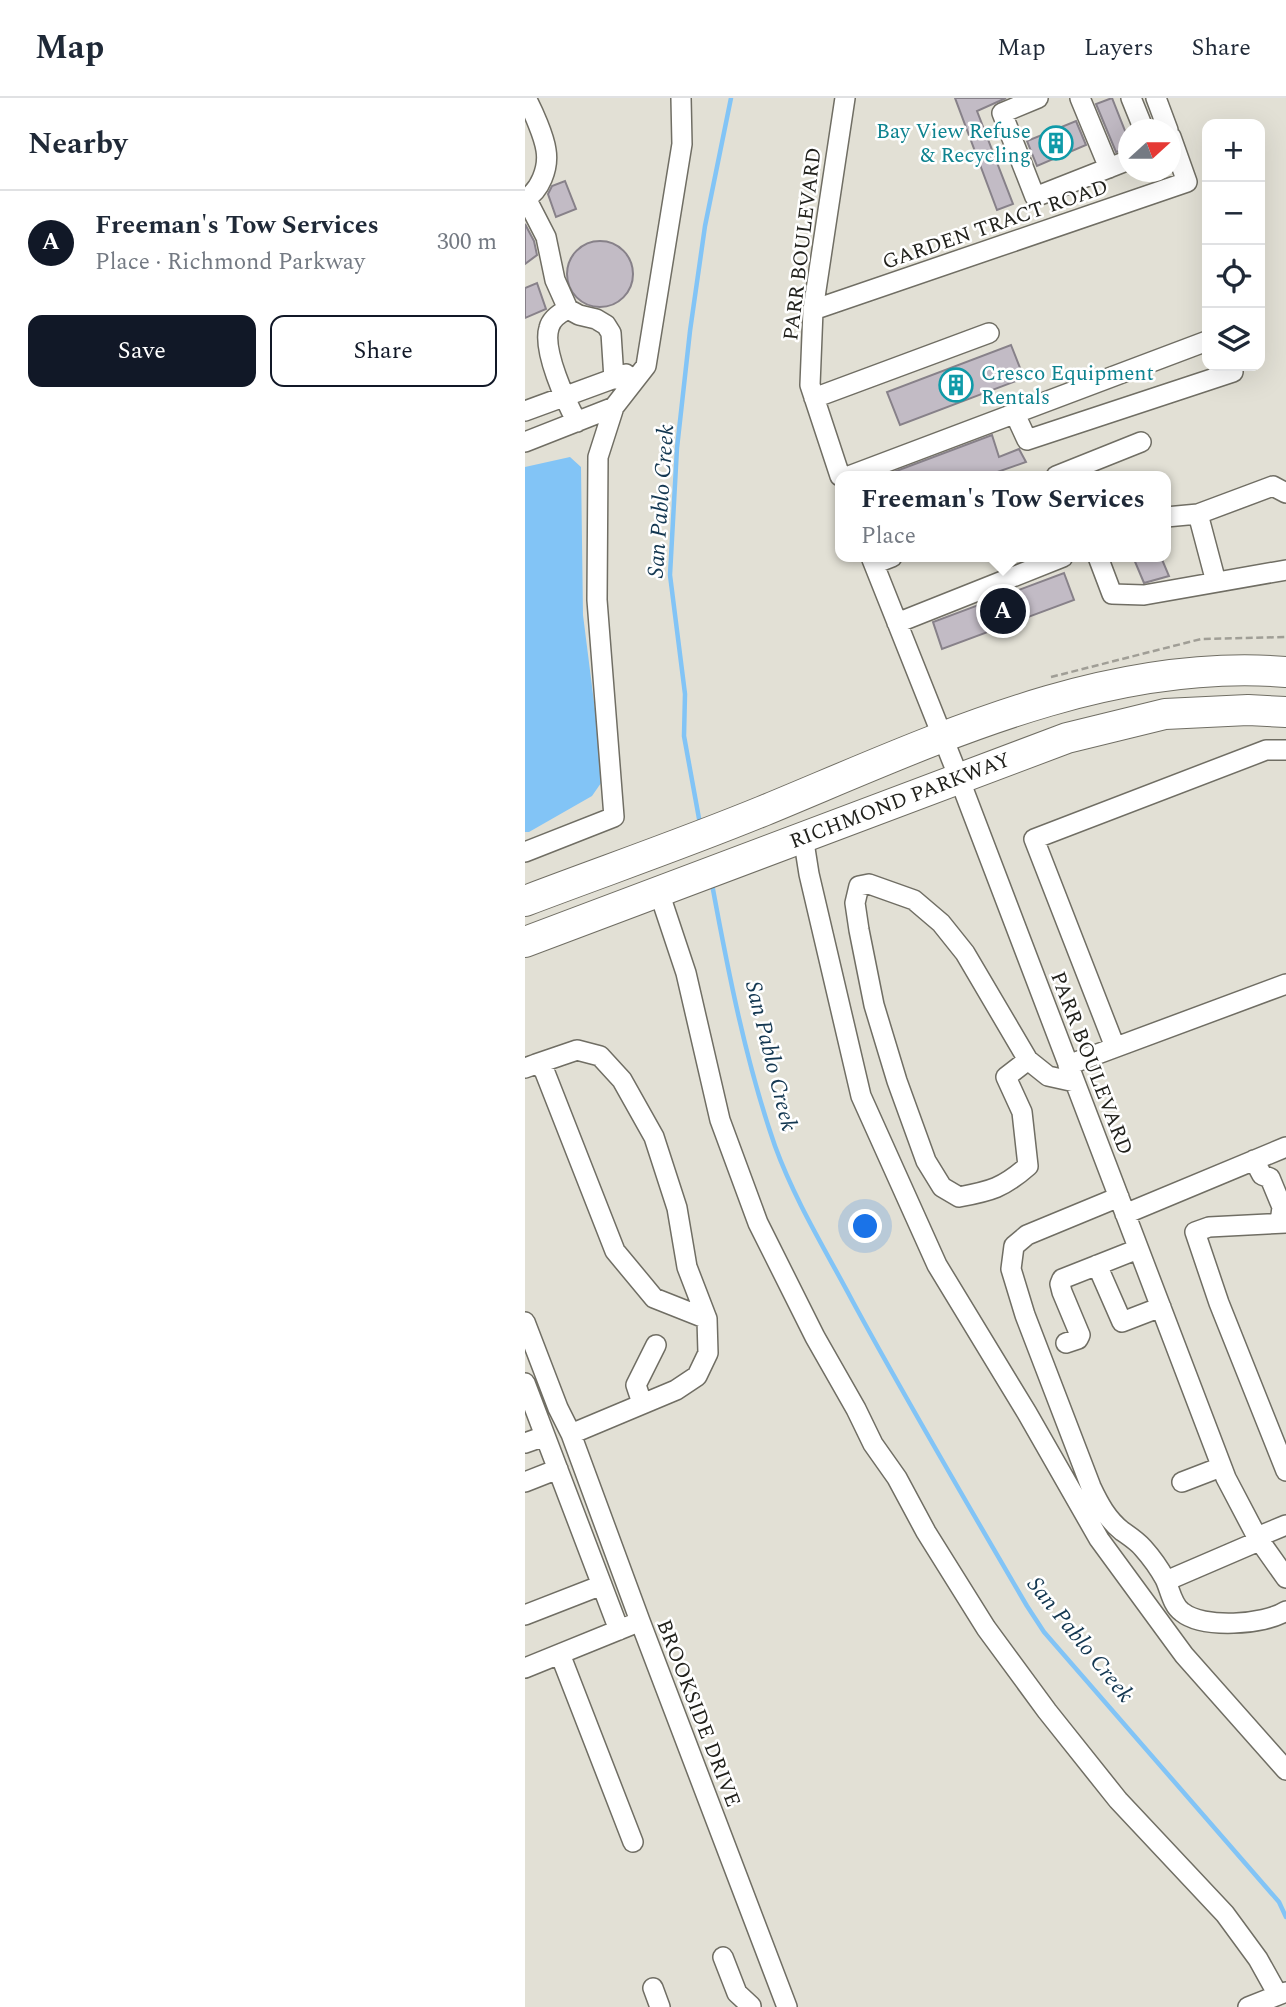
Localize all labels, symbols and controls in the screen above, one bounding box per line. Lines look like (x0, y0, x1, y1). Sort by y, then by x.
text: Map (35, 23, 104, 73)
text: Map (997, 30, 1046, 66)
text: Layers (1084, 30, 1154, 66)
text: Share (1192, 30, 1251, 66)
place label: Bay View Refuse & Recycling (876, 116, 1031, 172)
north arrow (1118, 119, 1181, 182)
map controls (1202, 119, 1265, 371)
button: + (1202, 119, 1265, 182)
text: Nearby (28, 121, 127, 167)
building icon: Bay View Refuse & Recycling (1037, 124, 1075, 162)
street label: PARR BOULEVARD (775, 146, 831, 343)
street label: GARDEN TRACT ROAD (878, 171, 1113, 279)
button: − (1202, 182, 1265, 245)
text: Freeman's Tow Services (95, 205, 379, 245)
text: A (42, 225, 60, 260)
text: 300 m (437, 225, 497, 260)
text: Place · Richmond Parkway (95, 245, 365, 280)
button: locate (1202, 245, 1265, 308)
button: layers (1202, 308, 1265, 371)
button: Save (28, 315, 256, 387)
button: Share (270, 315, 497, 387)
place label: Cresco Equipment Rentals (981, 358, 1154, 414)
building icon: Cresco Equipment Rentals (937, 366, 975, 404)
water label: San Pablo Creek (639, 423, 684, 579)
popup (835, 471, 1171, 562)
text: Freeman's Tow Services (861, 479, 1145, 519)
text: Place (861, 519, 916, 554)
pin: A (980, 585, 1026, 637)
street label: RICHMOND PARKWAY (785, 744, 1015, 858)
street label: PARR BOULEVARD (1041, 967, 1141, 1160)
water label: San Pablo Creek (735, 978, 806, 1135)
your location (848, 1209, 882, 1243)
water label: San Pablo Creek (1018, 1569, 1142, 1711)
street label: BROOKSIDE DRIVE (648, 1615, 749, 1812)

